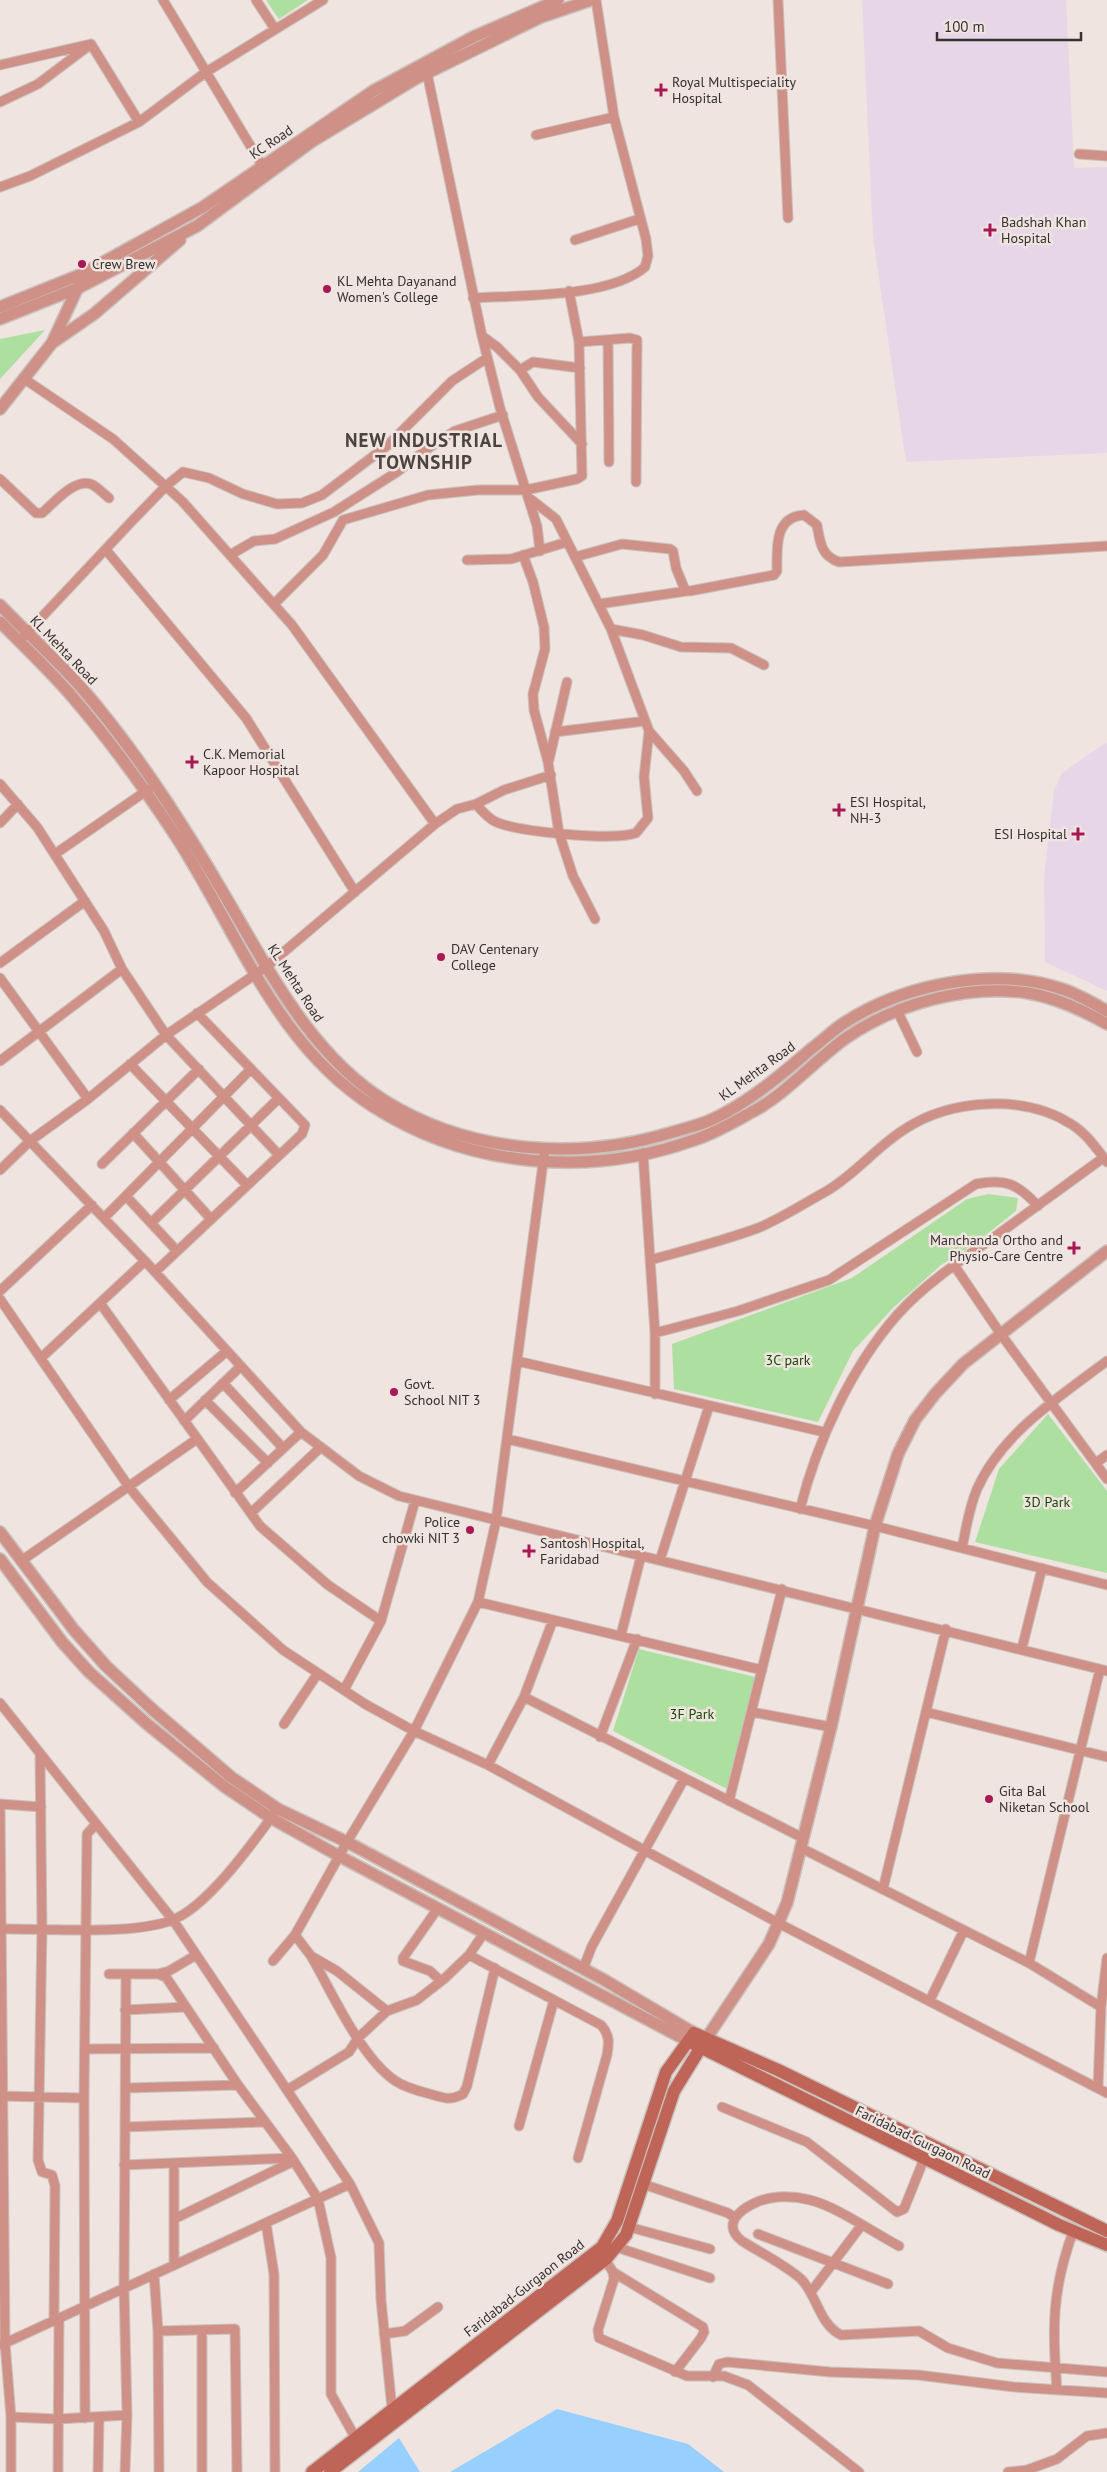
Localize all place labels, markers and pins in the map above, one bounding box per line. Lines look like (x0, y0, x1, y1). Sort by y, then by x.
place label: Royal Multispeciality Hospital (672, 73, 797, 107)
marker: Royal Multispeciality Hospital (654, 83, 668, 97)
place label: Badshah Khan Hospital (1001, 213, 1086, 247)
marker: Badshah Khan Hospital (983, 223, 997, 237)
place label: Crew Brew (92, 255, 156, 273)
marker: Crew Brew (76, 258, 88, 270)
place label: KL Mehta Dayanand Women's College (337, 272, 457, 306)
marker: KL Mehta Dayanand Women's College (321, 283, 333, 295)
place label: C.K. Memorial Kapoor Hospital (203, 745, 299, 779)
marker: C.K. Memorial Kapoor Hospital (185, 755, 199, 769)
place label: ESI Hospital, NH-3 (850, 793, 926, 827)
marker: ESI Hospital, NH-3 (832, 803, 846, 817)
place label: ESI Hospital (994, 825, 1067, 843)
marker: ESI Hospital (1071, 827, 1085, 841)
place label: DAV Centenary College (451, 940, 539, 974)
marker: DAV Centenary College (435, 951, 447, 963)
place label: Manchanda Ortho and Physio-Care Centre (930, 1231, 1063, 1265)
marker: Manchanda Ortho and Physio-Care Centre (1067, 1241, 1081, 1255)
place label: Govt. School NIT 3 (404, 1375, 480, 1409)
marker: Govt. School NIT 3 (388, 1386, 400, 1398)
place label: Police chowki NIT 3 (382, 1513, 460, 1547)
marker: Police chowki NIT 3 (464, 1524, 476, 1536)
place label: Santosh Hospital, Faridabad (540, 1534, 644, 1568)
marker: Santosh Hospital, Faridabad (522, 1544, 536, 1558)
place label: Gita Bal Niketan School (999, 1782, 1089, 1816)
marker: Gita Bal Niketan School (983, 1793, 995, 1805)

